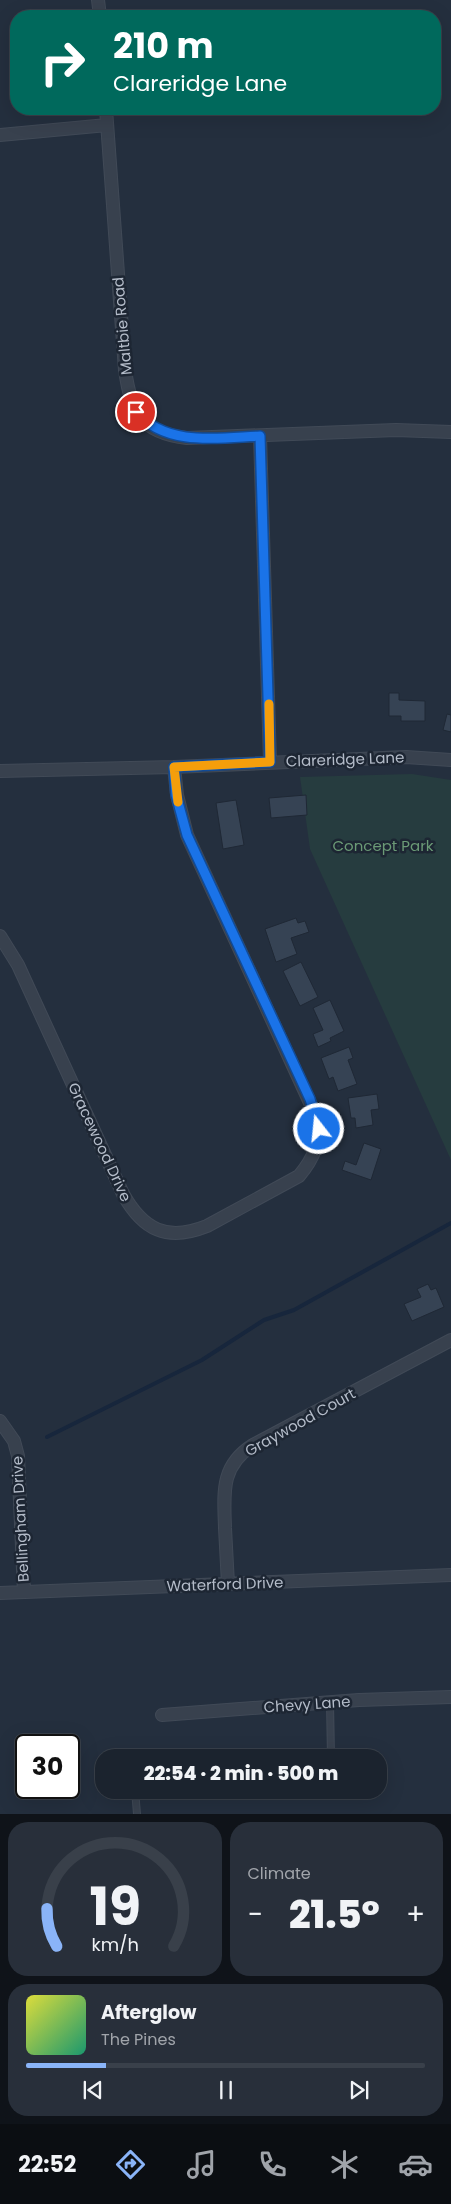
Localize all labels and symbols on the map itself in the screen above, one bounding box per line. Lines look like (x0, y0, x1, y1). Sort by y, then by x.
street label: Maltbie Road (107, 276, 137, 376)
pin (115, 391, 157, 433)
street label: Clareridge Lane (285, 746, 405, 772)
park label: Concept Park (333, 835, 434, 856)
street label: Gracewood Drive (63, 1079, 137, 1205)
position arrow (292, 1102, 344, 1154)
street label: Graywood Court (241, 1383, 359, 1461)
street label: Bellingham Drive (6, 1455, 34, 1583)
street label: Waterford Drive (166, 1571, 284, 1597)
street label: Chevy Lane (263, 1690, 351, 1718)
speed limit sign: 30 (15, 1734, 80, 1799)

